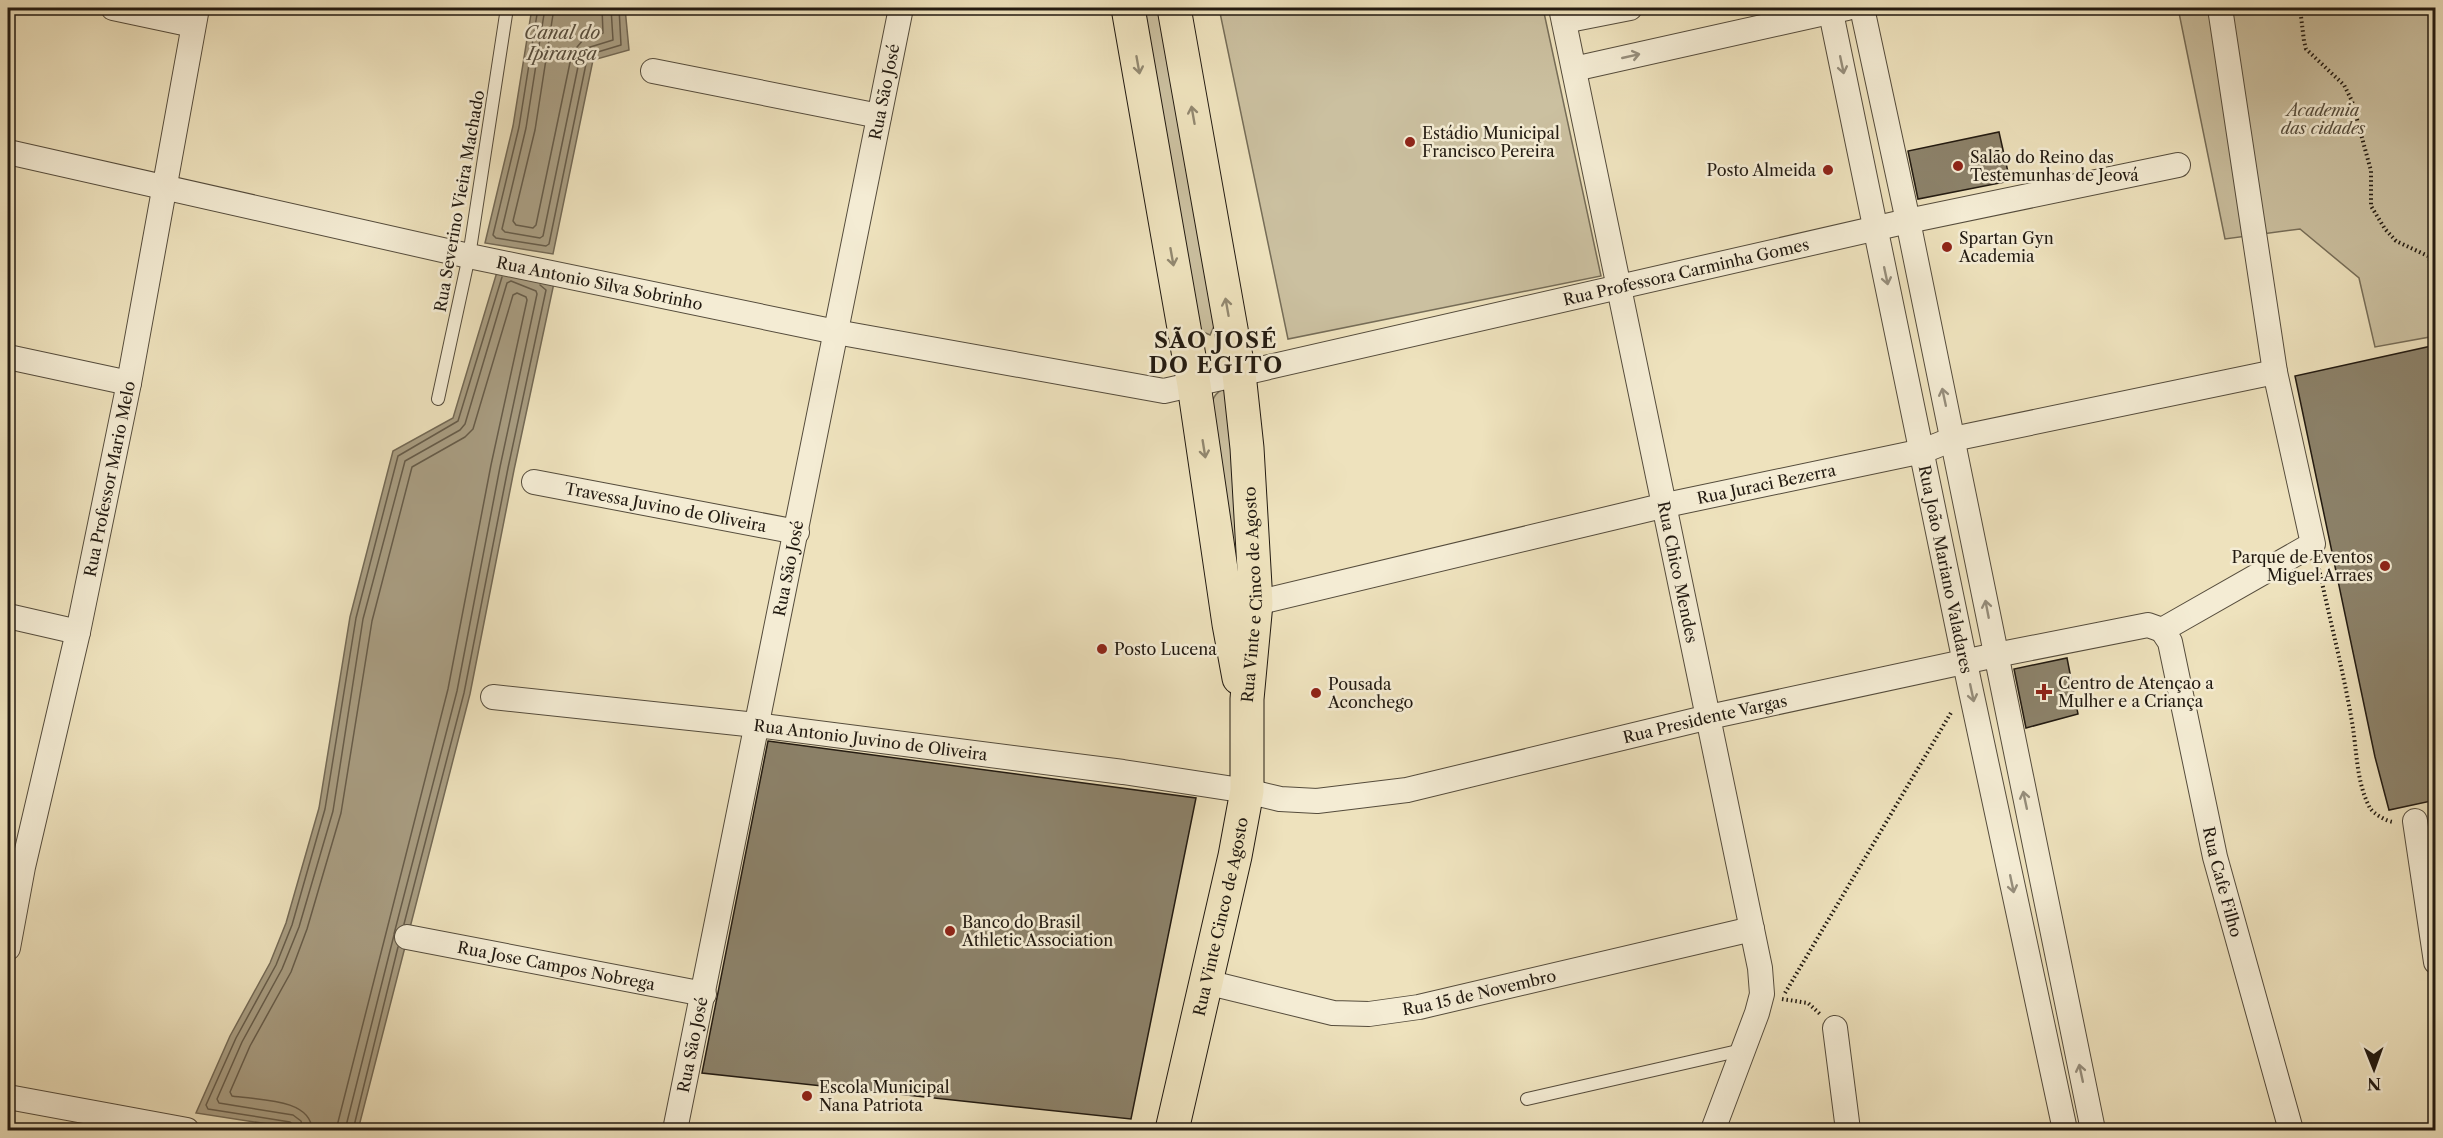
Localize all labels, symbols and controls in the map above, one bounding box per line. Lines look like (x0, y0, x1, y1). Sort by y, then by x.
water label: Canal do Ipiranga (524, 22, 600, 65)
street label: Rua São José (865, 42, 904, 142)
one-way arrow (1621, 50, 1641, 61)
one-way arrow (1837, 54, 1848, 74)
one-way arrow (1133, 55, 1144, 74)
street label: Rua Severino Vieira Machado (430, 88, 488, 313)
park label: Academia das cidades (2281, 100, 2365, 138)
one-way arrow (1188, 106, 1199, 125)
place label: Estádio Municipal Francisco Pereira (1422, 123, 1560, 161)
marker: Estádio Municipal Francisco Pereira (1403, 135, 1417, 149)
place label: Salão do Reino das Testemunhas de Jeová (1970, 147, 2139, 185)
marker: Salão do Reino das Testemunhas de Jeová (1951, 159, 1965, 173)
place label: Posto Almeida (1707, 160, 1817, 180)
marker: Posto Almeida (1821, 163, 1835, 177)
place label: Spartan Gyn Academia (1958, 228, 2054, 266)
street label: Rua Professora Carminha Gomes (1561, 234, 1811, 310)
marker: Spartan Gyn Academia (1940, 240, 1954, 254)
one-way arrow (1167, 247, 1178, 267)
street label: Rua Antonio Silva Sobrinho (495, 252, 705, 314)
one-way arrow (1881, 266, 1892, 286)
one-way arrow (1222, 298, 1233, 317)
district label: SÃO JOSÉ DO EGITO (1148, 326, 1284, 379)
street label: Rua Professor Mario Melo (80, 379, 139, 579)
one-way arrow (1938, 388, 1949, 407)
one-way arrow (1199, 439, 1210, 459)
street label: Rua Juraci Bezerra (1695, 459, 1838, 508)
street label: Rua João Mariano Valadares (1914, 463, 1977, 675)
street label: Travessa Juvino de Oliveira (563, 478, 769, 536)
street label: Rua Vinte e Cinco de Agosto (1237, 486, 1266, 703)
street label: Rua Chico Mendes (1653, 499, 1702, 645)
street label: Rua São José (769, 519, 808, 618)
place label: Parque de Eventos Miguel Arraes (2231, 547, 2373, 585)
marker: Parque de Eventos Miguel Arraes (2378, 559, 2392, 573)
one-way arrow (1981, 599, 1992, 619)
place label: Posto Lucena (1114, 639, 1217, 659)
marker: Posto Lucena (1095, 642, 1109, 656)
place label: Centro de Atençao a Mulher e a Criança (2058, 673, 2214, 711)
place label: Pousada Aconchego (1327, 674, 1414, 712)
one-way arrow (1967, 683, 1978, 703)
marker: Centro de Atençao a Mulher e a Criança (2035, 683, 2053, 701)
marker: Pousada Aconchego (1309, 686, 1323, 700)
street label: Rua Presidente Vargas (1621, 690, 1789, 747)
street label: Rua Antonio Juvino de Oliveira (753, 715, 989, 765)
one-way arrow (2019, 791, 2031, 810)
street label: Rua Vinte Cinco de Agosto (1189, 815, 1252, 1018)
street label: Rua Cafe Filho (2199, 825, 2247, 940)
one-way arrow (2007, 874, 2019, 893)
place label: Banco do Brasil Athletic Association (961, 912, 1113, 950)
marker: Banco do Brasil Athletic Association (943, 924, 957, 938)
street label: Rua Jose Campos Nobrega (456, 937, 657, 994)
street label: Rua 15 de Novembro (1401, 965, 1558, 1019)
street label: Rua São José (673, 995, 712, 1094)
north arrow (2344, 1039, 2404, 1099)
one-way arrow (2075, 1064, 2086, 1083)
text: N (2367, 1074, 2381, 1094)
place label: Escola Municipal Nana Patriota (819, 1077, 950, 1115)
marker: Escola Municipal Nana Patriota (800, 1089, 814, 1103)

